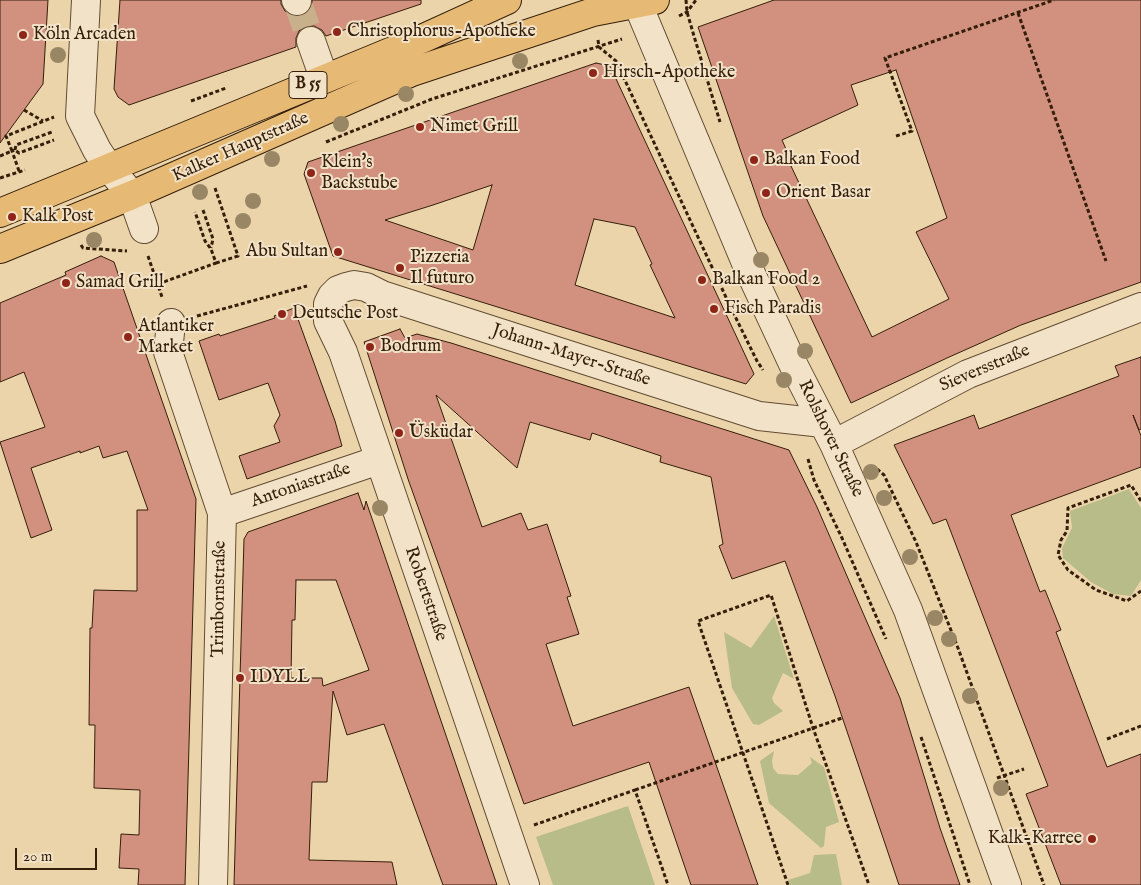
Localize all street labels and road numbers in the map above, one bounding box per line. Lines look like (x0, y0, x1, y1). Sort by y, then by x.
road number: B 55 (289, 72, 327, 98)
street label: Kalker Hauptstraße (169, 108, 313, 188)
street label: Johann-Mayer-Straße (489, 320, 653, 392)
street label: Sieversstraße (937, 340, 1033, 398)
street label: Rolshover Straße (792, 377, 868, 501)
street label: Antoniastraße (248, 459, 354, 513)
street label: Trimbornstraße (208, 540, 232, 658)
street label: Robertstraße (399, 544, 451, 644)

